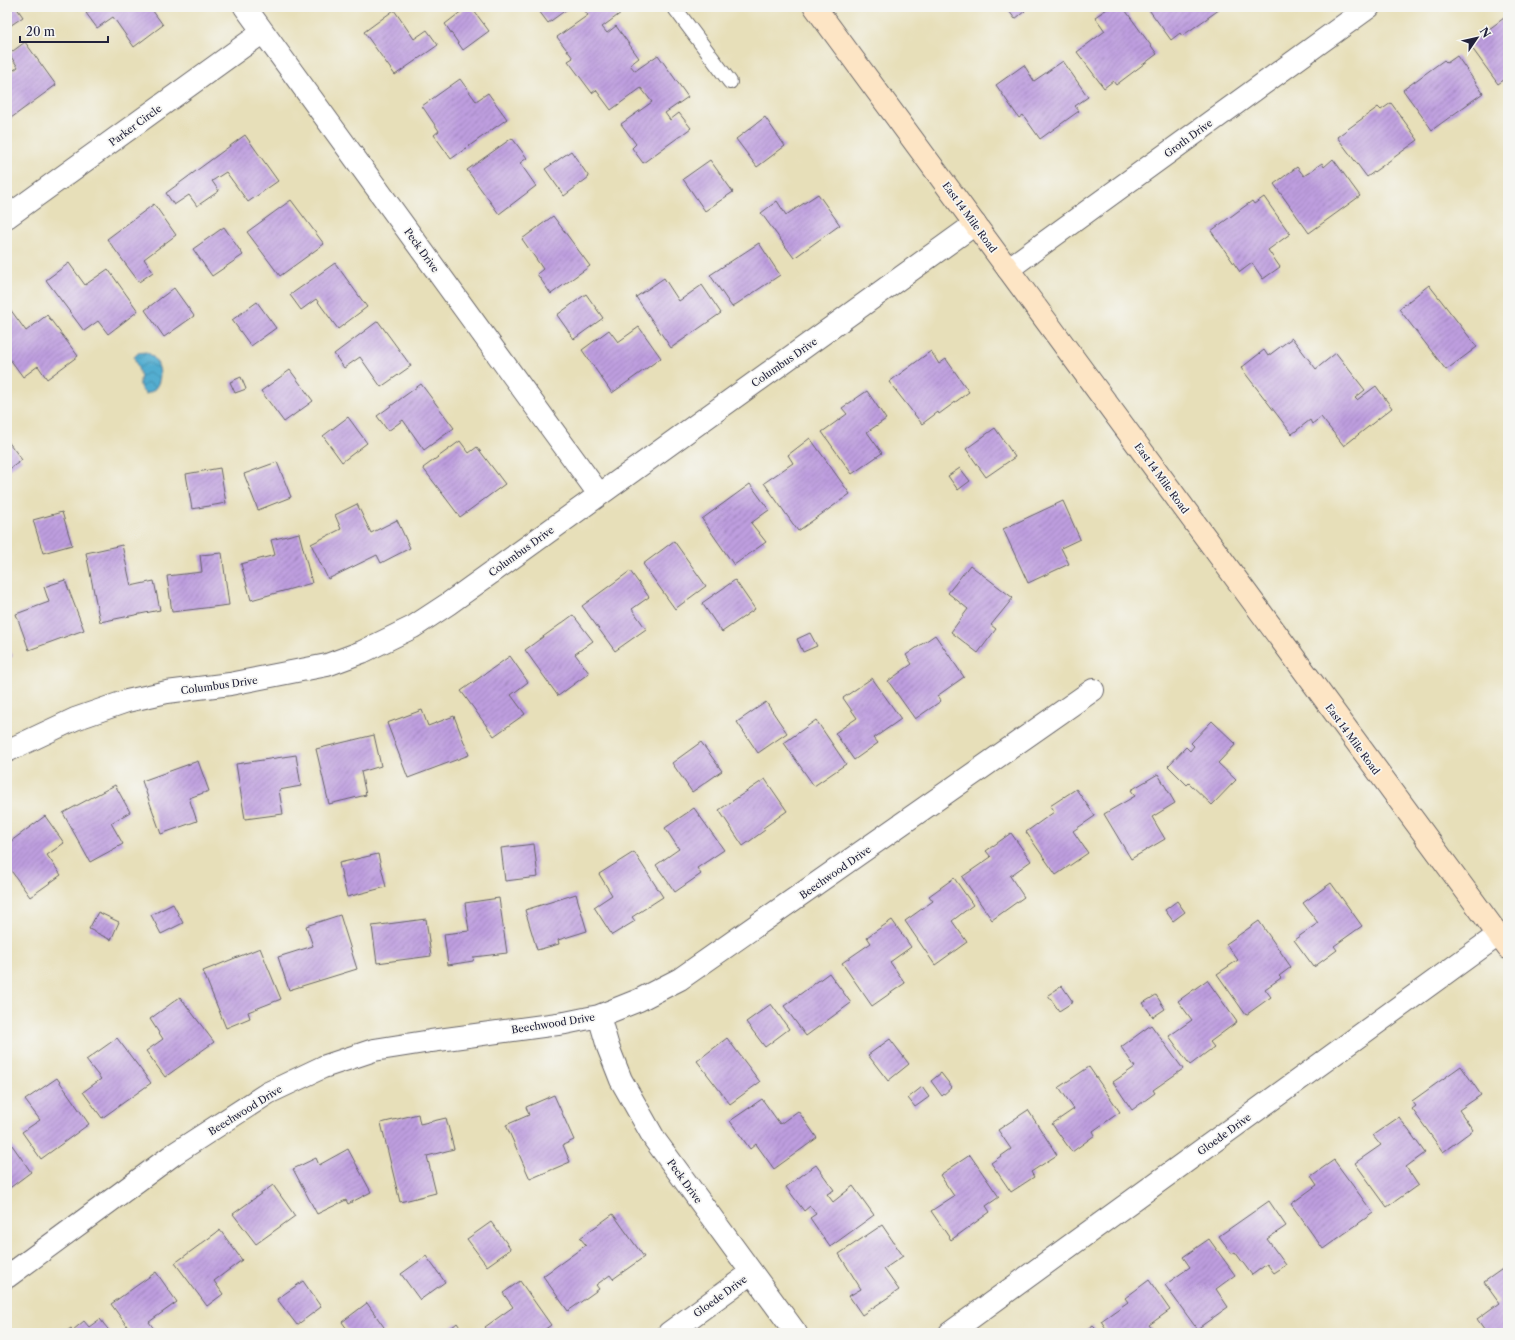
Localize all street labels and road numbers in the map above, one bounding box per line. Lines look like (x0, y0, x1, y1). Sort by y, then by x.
street label: Parker Circle (106, 102, 165, 149)
street label: Groth Drive (1162, 116, 1215, 160)
street label: East 14 Mile Road (940, 179, 1000, 255)
street label: Peck Drive (401, 226, 442, 275)
street label: Columbus Drive (749, 335, 820, 390)
street label: East 14 Mile Road (1132, 440, 1192, 516)
street label: Columbus Drive (486, 523, 557, 579)
street label: Columbus Drive (180, 674, 259, 697)
street label: East 14 Mile Road (1323, 701, 1383, 777)
street label: Beechwood Drive (797, 843, 874, 902)
street label: Beechwood Drive (510, 1010, 596, 1037)
street label: Beechwood Drive (206, 1082, 285, 1138)
street label: Gloede Drive (1195, 1110, 1254, 1158)
street label: Peck Drive (664, 1157, 705, 1206)
street label: Gloede Drive (691, 1272, 750, 1320)

